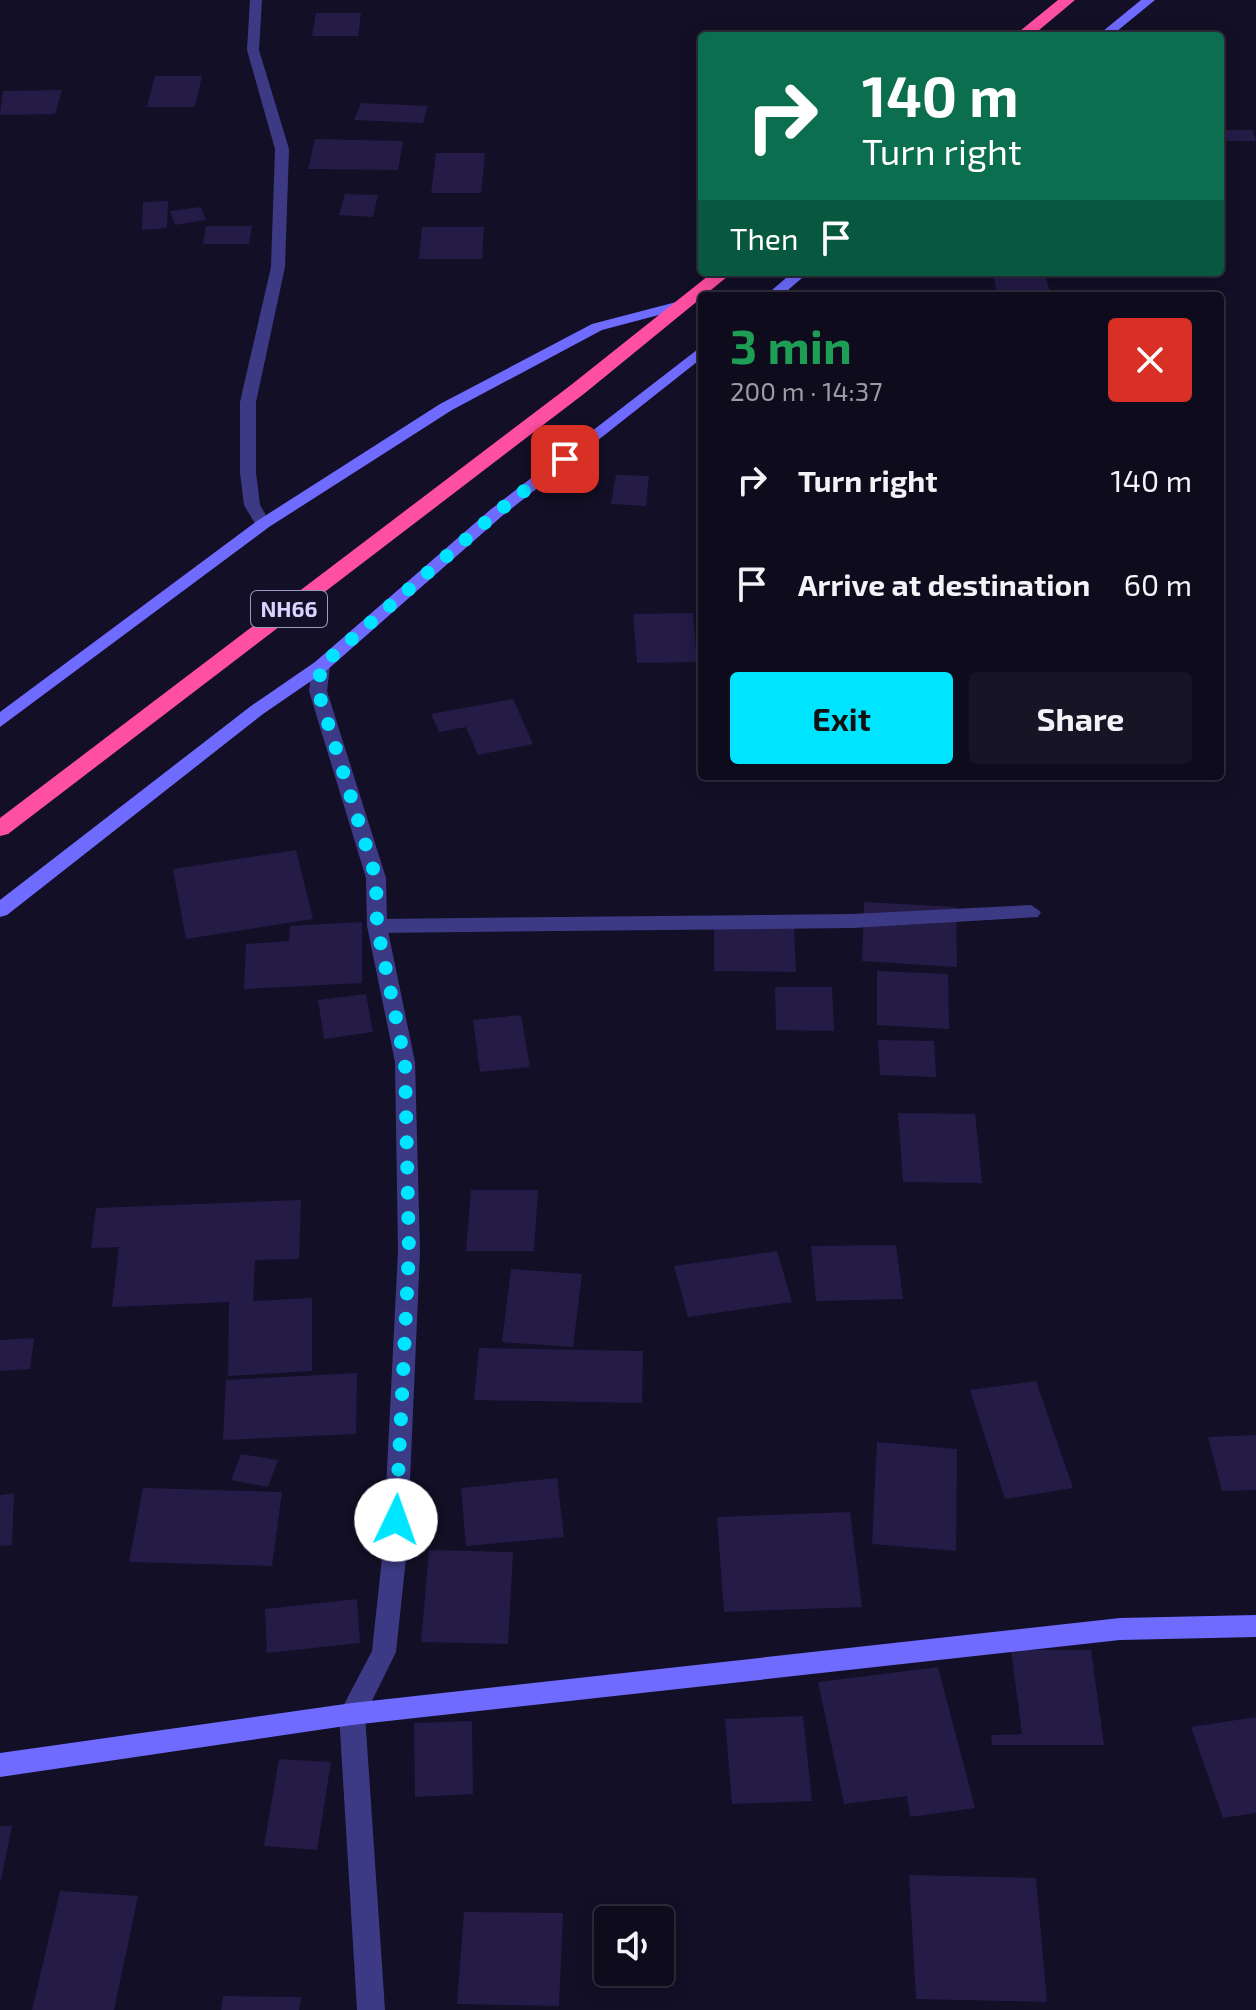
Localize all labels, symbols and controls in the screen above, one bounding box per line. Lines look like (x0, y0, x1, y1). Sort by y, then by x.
text: 140 m (862, 61, 1019, 128)
icon: right (730, 64, 834, 168)
text: Turn right (862, 129, 1022, 172)
icon: arrive (814, 216, 858, 260)
text: Then (730, 220, 798, 256)
text: 3 min (730, 316, 852, 374)
button: close (1108, 318, 1192, 402)
text: 200 m · 14:37 (730, 375, 883, 406)
pin (531, 425, 599, 493)
icon: arrive (543, 437, 587, 481)
icon: right (730, 458, 774, 502)
text: Turn right (798, 462, 938, 498)
text: 140 m (1111, 462, 1192, 498)
icon: arrive (730, 562, 774, 606)
text: Arrive at destination (798, 566, 1090, 602)
text: 60 m (1124, 566, 1192, 602)
road number: NH66 (251, 591, 327, 627)
button: Exit (730, 672, 953, 764)
button: Share (969, 672, 1192, 764)
position arrow (354, 1478, 438, 1562)
map controls (594, 1906, 674, 1986)
button: sound (594, 1906, 674, 1986)

